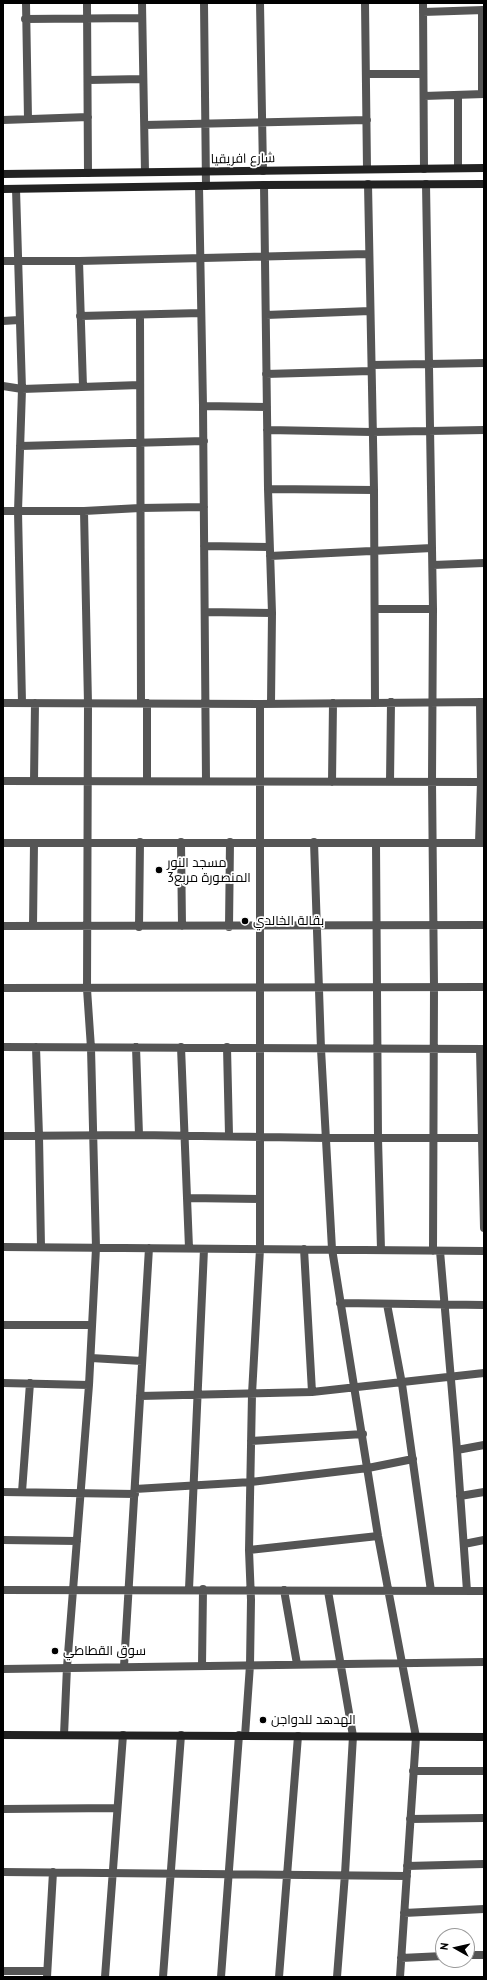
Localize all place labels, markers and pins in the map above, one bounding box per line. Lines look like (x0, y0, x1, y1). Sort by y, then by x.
place label: مسجد النور المنصورة مربع3 (167, 855, 251, 886)
marker: مسجد النور المنصورة مربع3 (154, 865, 164, 875)
place label: بقالة الخالدي (253, 913, 324, 929)
marker: بقالة الخالدي (240, 916, 250, 926)
place label: سوق القطاطي (63, 1643, 146, 1659)
marker: سوق القطاطي (50, 1646, 60, 1656)
place label: الهدهد للدواجن (271, 1712, 356, 1728)
marker: الهدهد للدواجن (258, 1715, 268, 1725)

